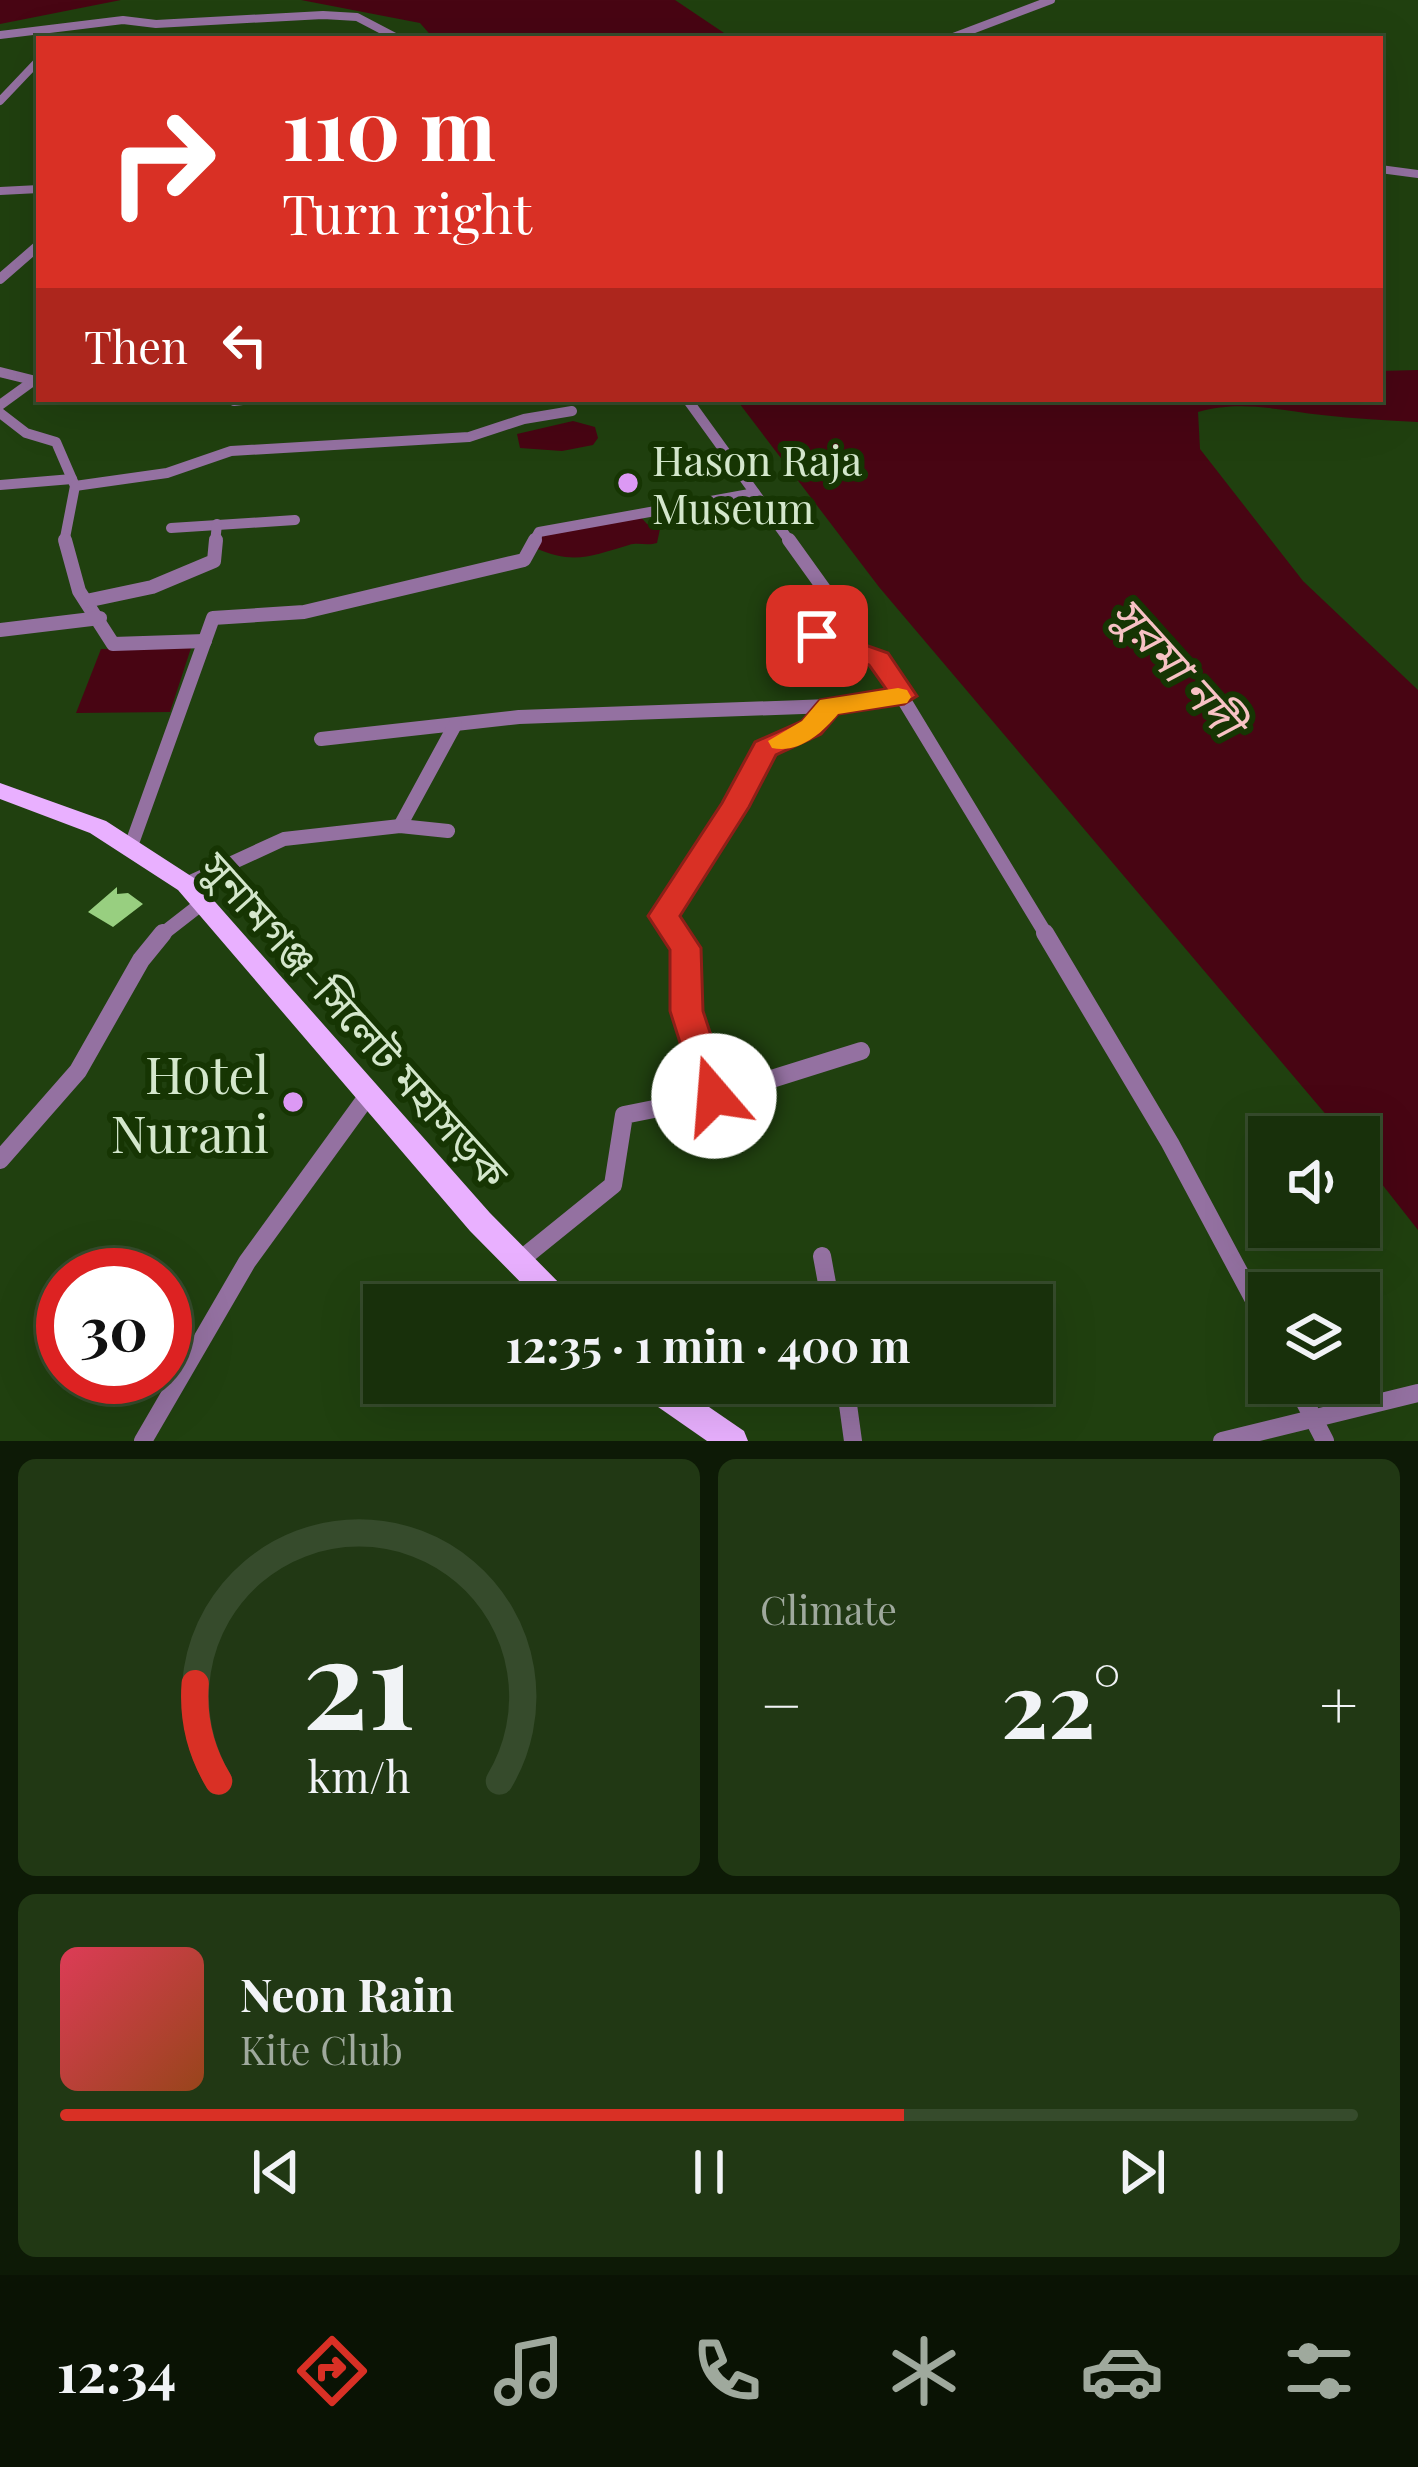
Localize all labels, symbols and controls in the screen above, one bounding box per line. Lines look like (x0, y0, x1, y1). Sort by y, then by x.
text: 110 m (282, 70, 496, 182)
icon: right (84, 84, 240, 240)
text: Turn right (282, 177, 532, 249)
icon: left (212, 312, 278, 378)
text: Then (84, 315, 188, 375)
place label: Hason Raja Museum (652, 431, 862, 535)
marker: Hason Raja Museum (615, 470, 641, 496)
water label: সুরমা নদী (1100, 582, 1263, 754)
pin (766, 585, 868, 687)
icon: arrive (784, 603, 850, 669)
street label: সুনামগঞ্জ-সিলেট মহাসড়ক (189, 838, 523, 1200)
position arrow (651, 1033, 777, 1159)
place label: Hotel Nurani (111, 1039, 269, 1166)
marker: Hotel Nurani (280, 1089, 306, 1115)
map controls (1248, 1116, 1380, 1404)
button: sound (1248, 1116, 1380, 1248)
speed limit sign: 30 (36, 1248, 192, 1404)
button: layers (1248, 1272, 1380, 1404)
text: 12:35 · 1 min · 400 m (506, 1314, 910, 1374)
text: Climate (760, 1583, 897, 1635)
text: 21 (302, 1595, 416, 1761)
text: 22° (1001, 1642, 1121, 1762)
text: − (760, 1659, 803, 1747)
text: + (1319, 1659, 1358, 1747)
text: km/h (308, 1746, 410, 1803)
text: Neon Rain (240, 1963, 454, 2023)
text: Kite Club (240, 2023, 403, 2075)
icon: previous (243, 2139, 309, 2205)
icon: pause (676, 2139, 742, 2205)
icon: next (1109, 2139, 1175, 2205)
icon: directions (290, 2329, 374, 2413)
icon: music (487, 2329, 571, 2413)
icon: phone (685, 2329, 769, 2413)
icon: climate (882, 2329, 966, 2413)
icon: car (1080, 2329, 1164, 2413)
icon: filters (1277, 2329, 1361, 2413)
text: 12:34 (57, 2335, 176, 2407)

